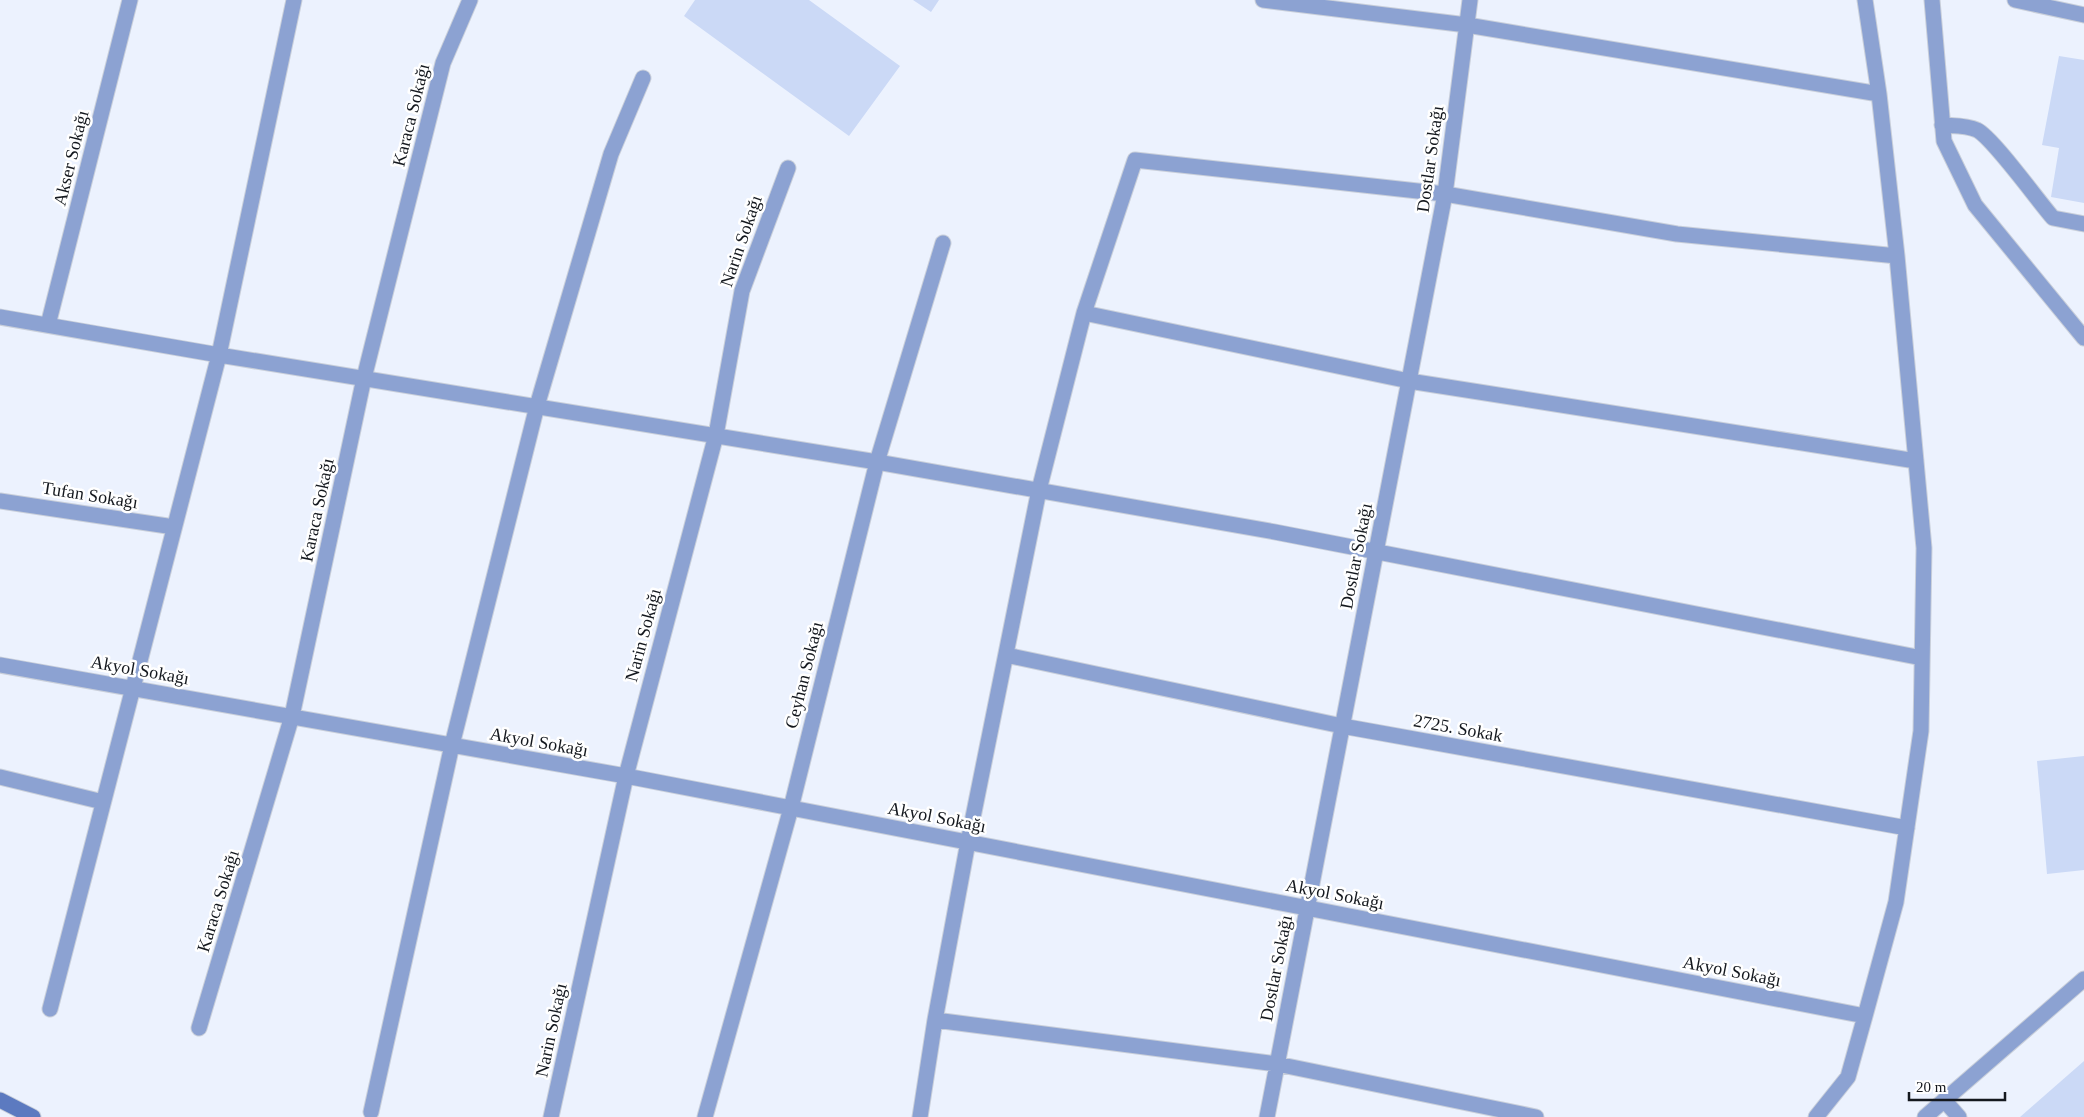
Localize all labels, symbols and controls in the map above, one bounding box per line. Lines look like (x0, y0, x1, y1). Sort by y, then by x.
street label: Karaca Sokağı (389, 61, 433, 169)
street label: Dostlar Sokağı (1413, 104, 1447, 214)
street label: Akser Sokağı (50, 108, 92, 208)
street label: Narin Sokağı (716, 193, 766, 289)
street label: Karaca Sokağı (296, 456, 338, 564)
street label: Tufan Sokağı (41, 478, 139, 512)
street label: Dostlar Sokağı (1336, 501, 1376, 611)
street label: Narin Sokağı (621, 586, 665, 684)
street label: Ceyhan Sokağı (781, 619, 827, 731)
street label: Akyol Sokağı (89, 652, 191, 688)
street label: 2725. Sokak (1412, 710, 1504, 746)
street label: Akyol Sokağı (488, 724, 590, 760)
street label: Akyol Sokağı (886, 798, 988, 836)
street label: Karaca Sokağı (193, 848, 243, 954)
street label: Akyol Sokağı (1284, 875, 1386, 913)
street label: Dostlar Sokağı (1256, 913, 1296, 1023)
street label: Akyol Sokağı (1681, 952, 1783, 990)
street label: Narin Sokağı (531, 981, 571, 1079)
scale bar (1909, 1070, 2005, 1102)
text: 20 m (1916, 1079, 1947, 1095)

